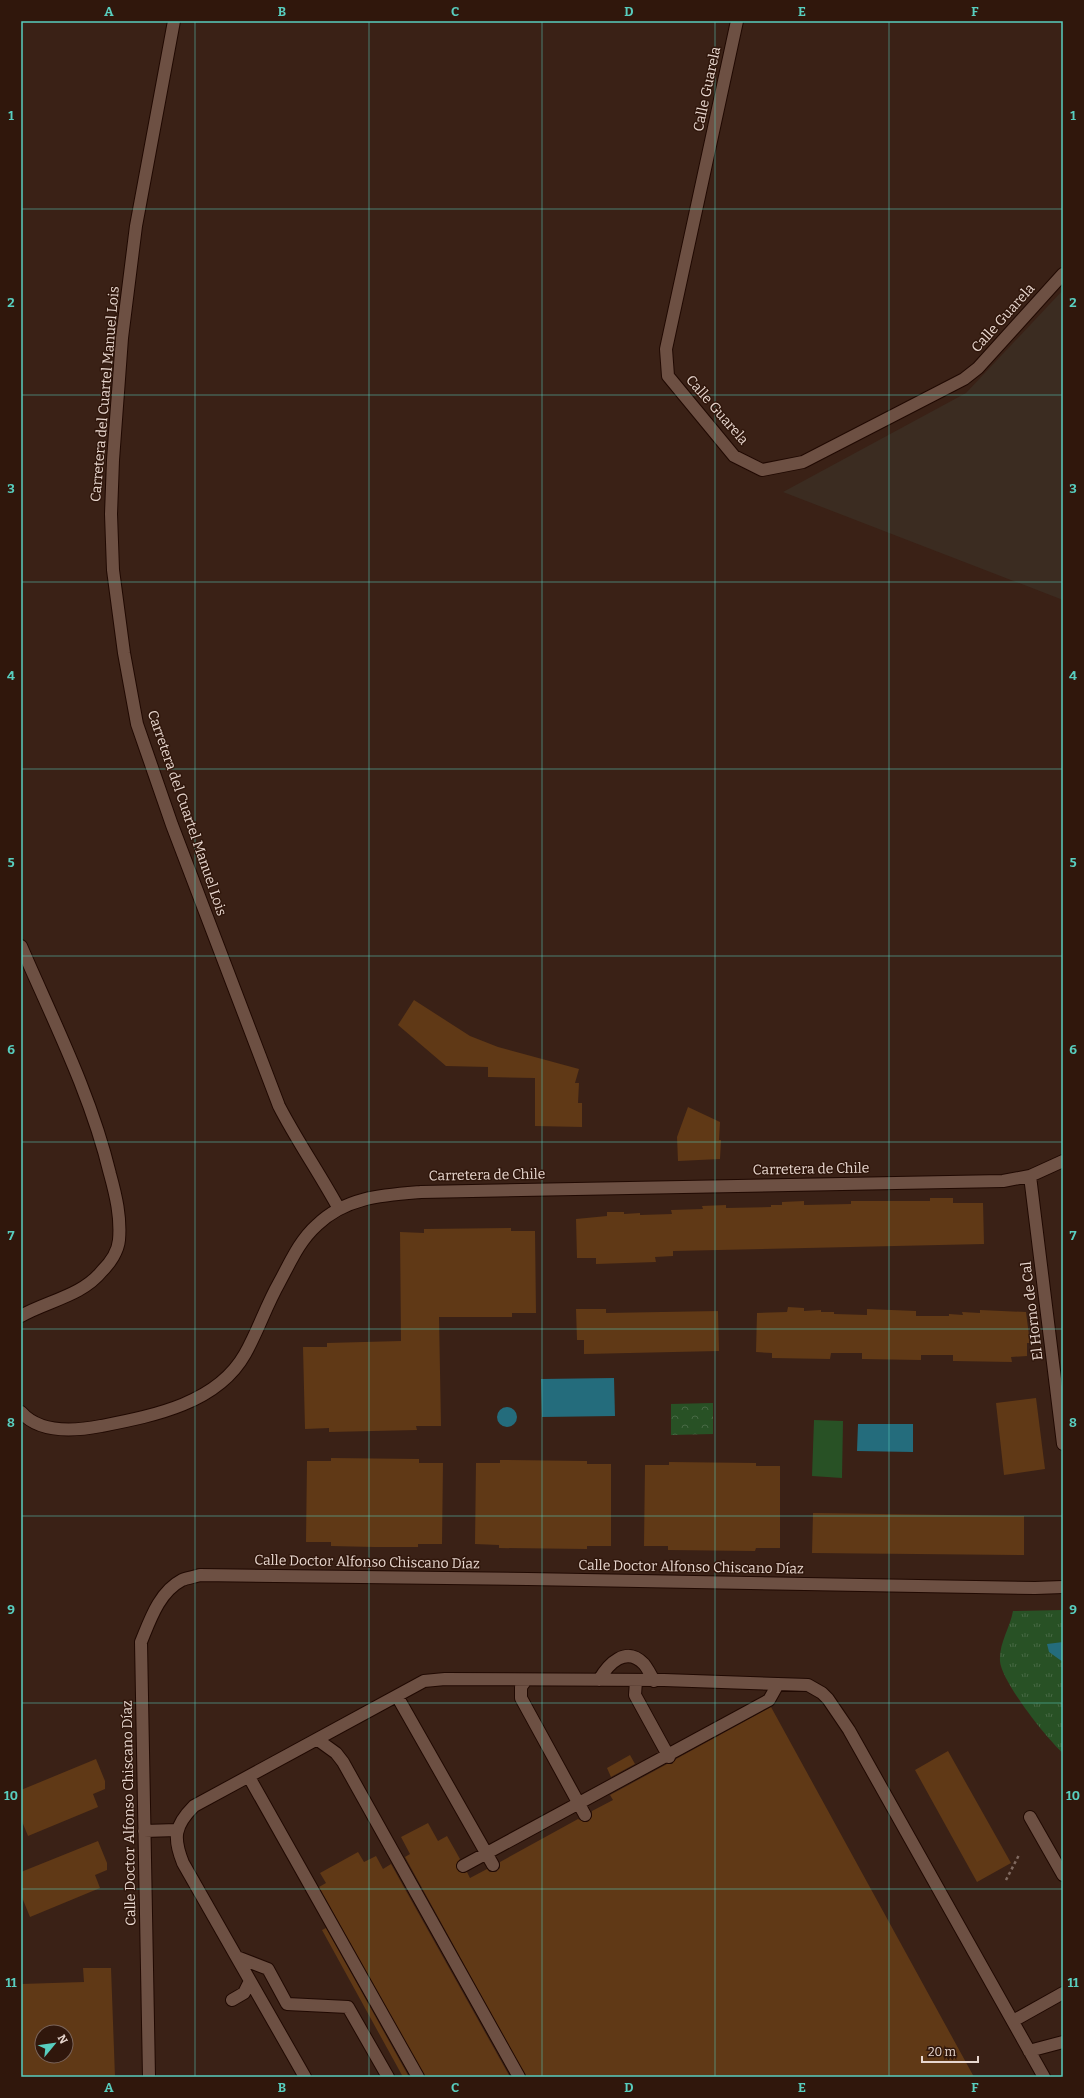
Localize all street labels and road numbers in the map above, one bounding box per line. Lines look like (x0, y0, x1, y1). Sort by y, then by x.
street label: Calle Guarela (690, 45, 724, 133)
street label: Calle Guarela (968, 280, 1038, 356)
street label: Carretera del Cuartel Manuel Lois (87, 285, 123, 503)
street label: Calle Guarela (682, 372, 752, 448)
street label: Carretera del Cuartel Manuel Lois (144, 708, 230, 918)
street label: Carretera de Chile (753, 1159, 869, 1179)
street label: Carretera de Chile (429, 1165, 545, 1185)
street label: El Horno de Cal (1018, 1261, 1046, 1361)
street label: Calle Doctor Alfonso Chiscano Díaz (254, 1552, 480, 1572)
street label: Calle Doctor Alfonso Chiscano Díaz (578, 1557, 804, 1577)
street label: Calle Doctor Alfonso Chiscano Díaz (119, 1700, 139, 1926)

